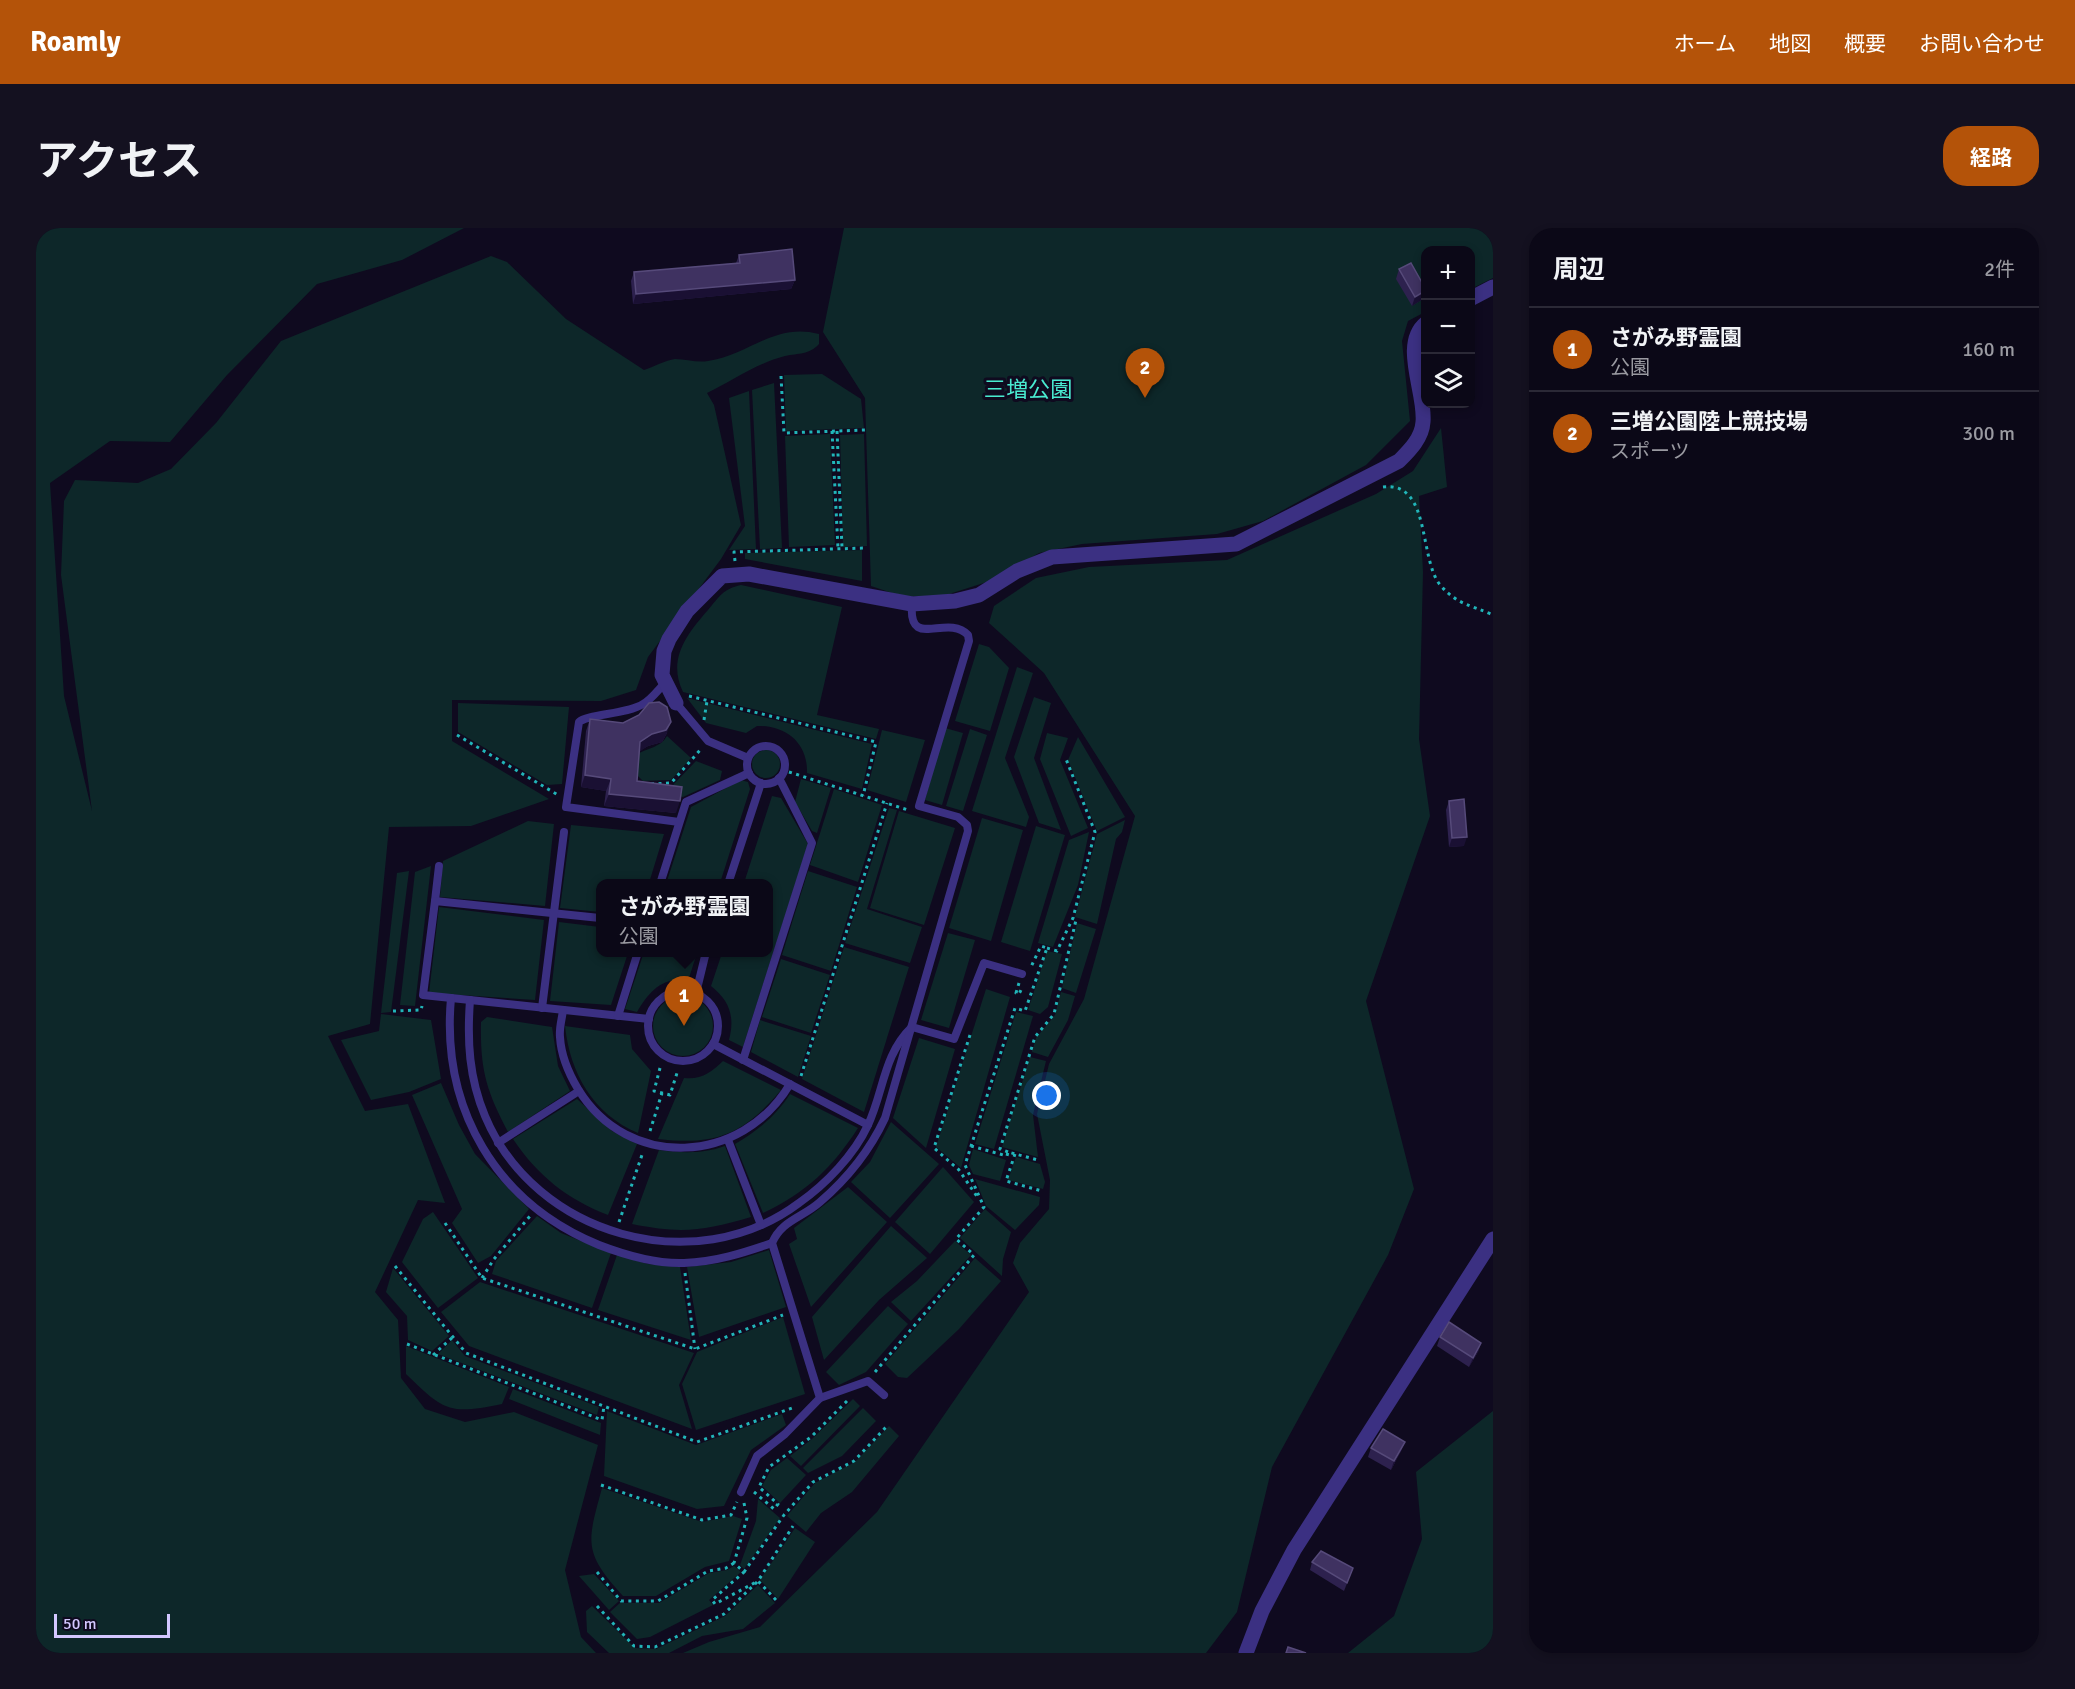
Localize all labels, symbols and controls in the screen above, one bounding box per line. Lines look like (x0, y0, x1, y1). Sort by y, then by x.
text: Roamly (30, 25, 121, 59)
text: ホーム (1674, 31, 1736, 57)
text: 地図 (1769, 31, 1811, 57)
text: 概要 (1844, 31, 1886, 57)
text: お問い合わせ (1919, 31, 2045, 57)
button: 経路 (1943, 126, 2039, 186)
text: アクセス (36, 136, 202, 187)
map controls (1421, 246, 1475, 408)
button: + (1421, 246, 1475, 300)
text: 周辺 (1553, 254, 1605, 286)
text: 2件 (1984, 257, 2015, 282)
button: − (1421, 300, 1475, 354)
text: さがみ野霊園 (1610, 324, 1742, 351)
text: 1 (1567, 337, 1578, 362)
text: 160 m (1962, 337, 2015, 362)
pin: 2 (1126, 348, 1164, 398)
button: layers (1421, 354, 1475, 408)
text: 公園 (1610, 355, 1650, 380)
park label: 三増公園 (984, 376, 1072, 403)
text: 三増公園陸上競技場 (1610, 408, 1808, 435)
text: 2 (1567, 421, 1578, 446)
text: 300 m (1962, 421, 2015, 446)
text: スポーツ (1610, 439, 1690, 464)
popup (596, 879, 773, 957)
text: さがみ野霊園 (618, 893, 751, 920)
text: 公園 (618, 924, 658, 949)
pin: 1 (664, 976, 704, 1026)
your location (1032, 1081, 1061, 1110)
scale bar (54, 1611, 170, 1638)
text: 50 m (63, 1614, 97, 1634)

